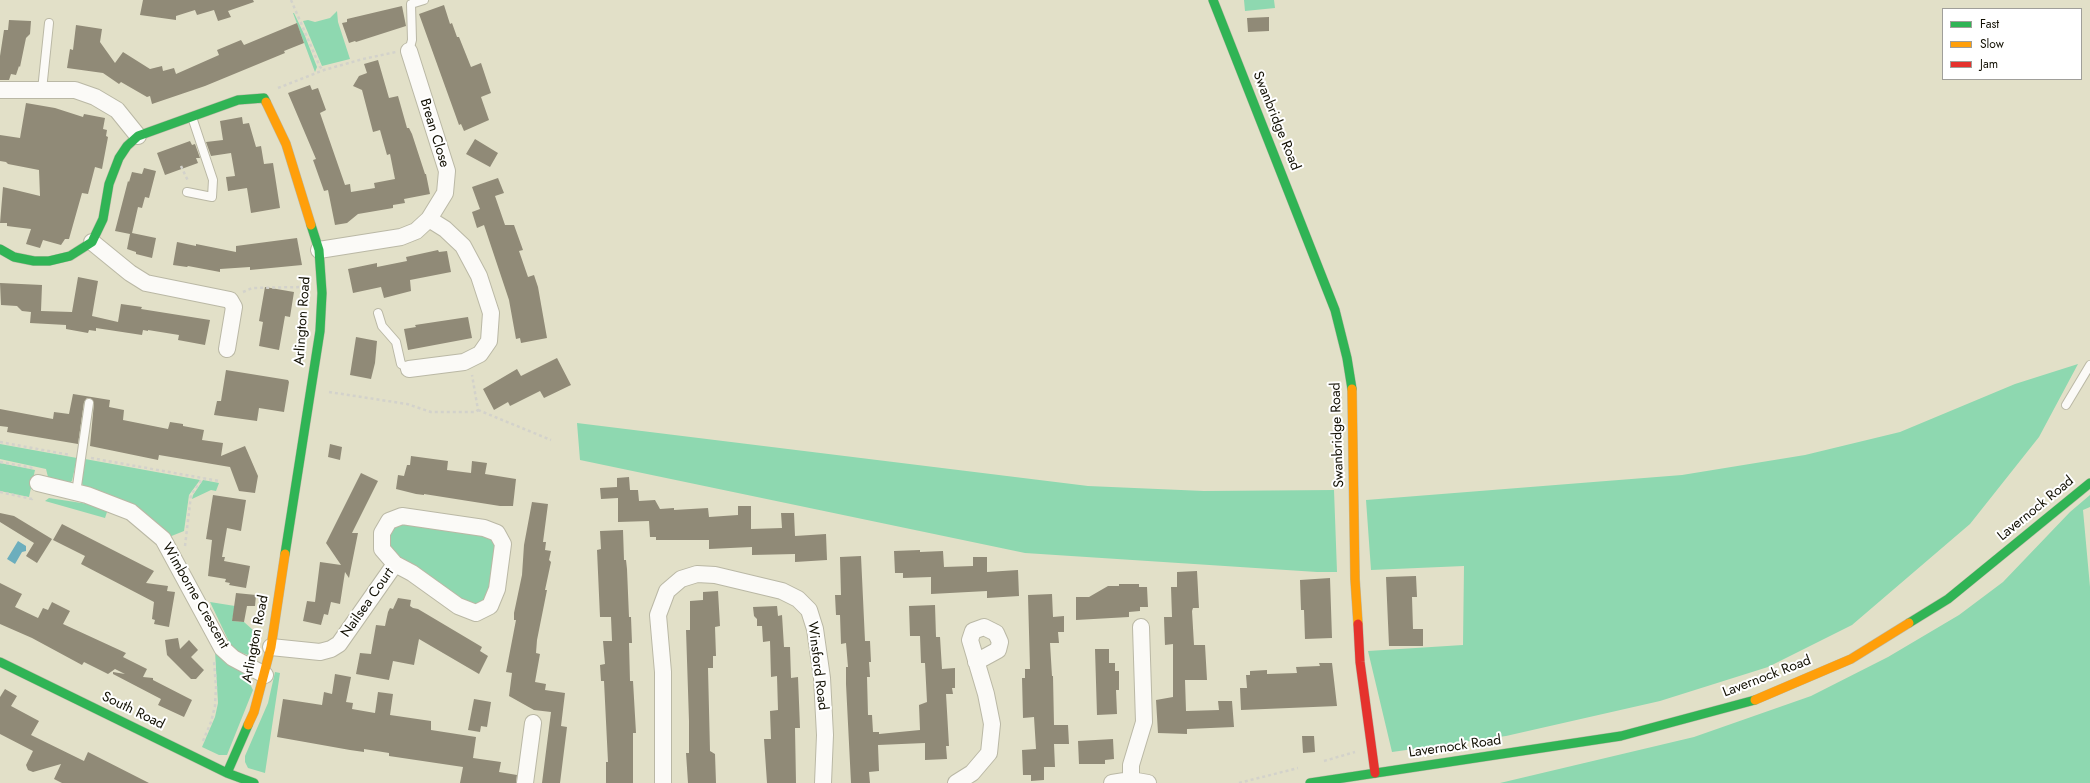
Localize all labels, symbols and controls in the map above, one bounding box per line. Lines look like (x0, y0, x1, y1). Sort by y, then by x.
legend (1942, 8, 2082, 80)
text: Fast (1980, 15, 1999, 33)
text: Slow (1980, 35, 2004, 53)
text: Jam (1980, 55, 1998, 73)
street label: Swanbridge Road (1248, 69, 1304, 173)
street label: Brean Close (416, 96, 452, 170)
street label: Arlington Road (292, 276, 314, 366)
street label: Swanbridge Road (1328, 382, 1348, 488)
street label: Lavernock Road (1995, 473, 2077, 545)
street label: Wimborne Crescent (158, 540, 232, 652)
street label: Nailsea Court (338, 565, 398, 641)
street label: Arlington Road (239, 594, 273, 684)
street label: Winsford Road (803, 621, 831, 711)
street label: Lavernock Road (1720, 652, 1814, 702)
street label: South Road (99, 689, 167, 733)
street label: Lavernock Road (1408, 732, 1502, 762)

